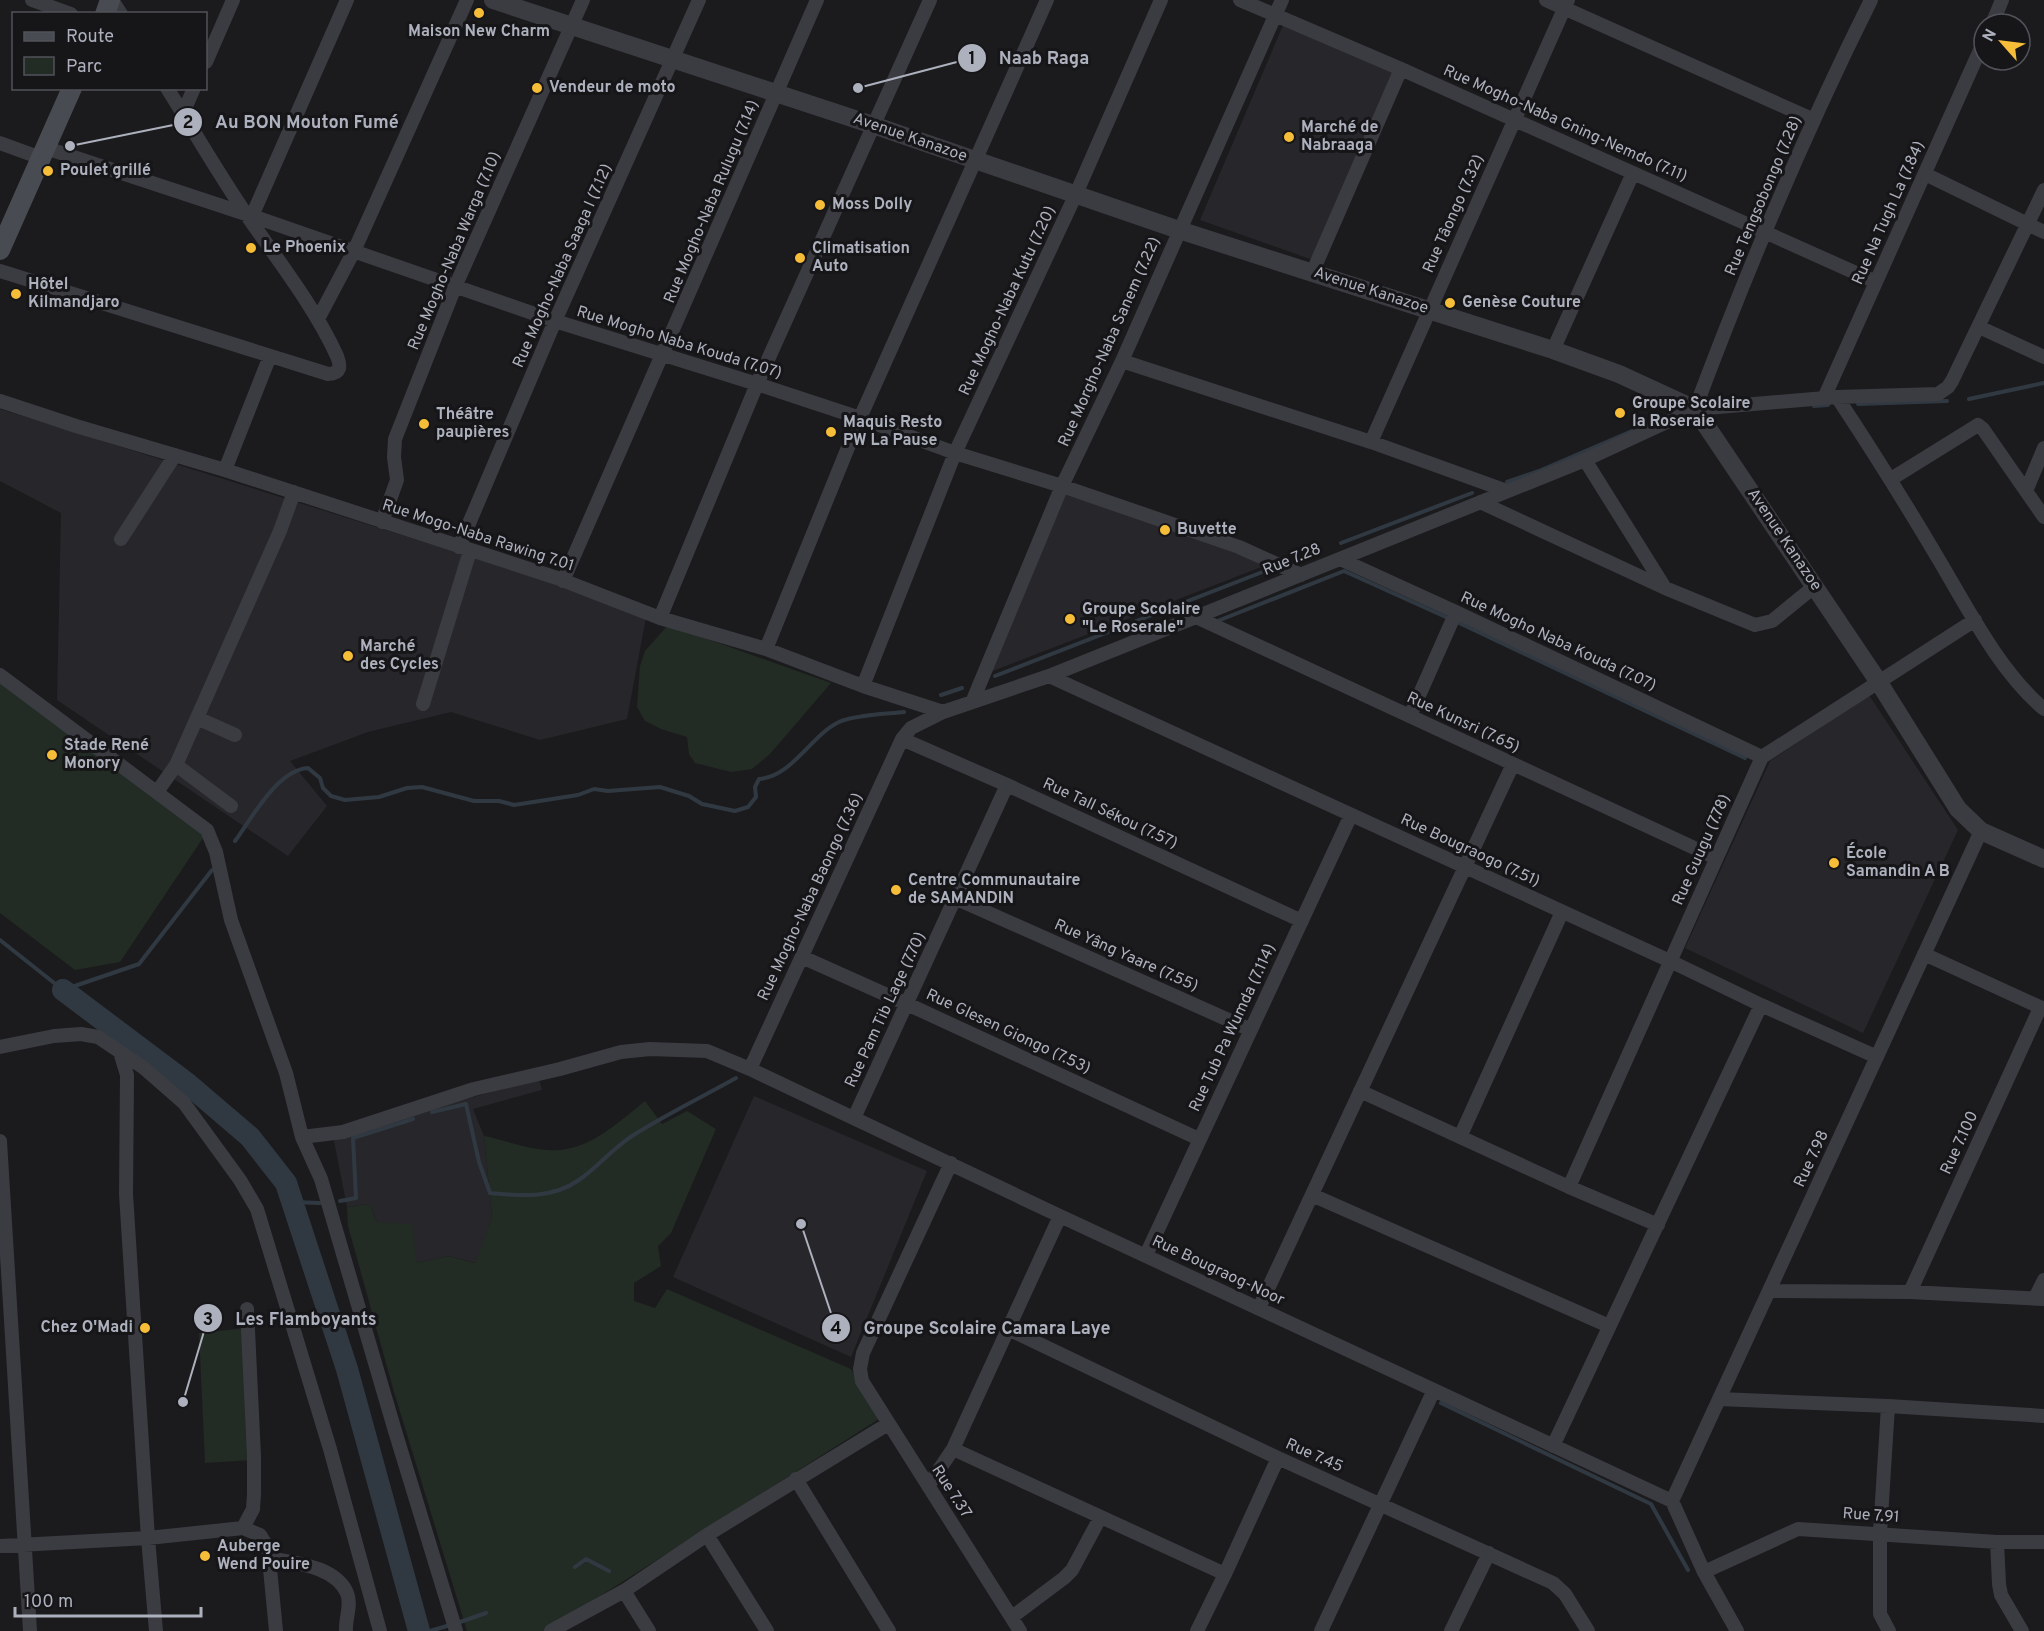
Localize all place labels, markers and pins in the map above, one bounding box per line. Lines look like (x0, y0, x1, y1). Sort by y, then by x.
marker: Maison New Charm (472, 6, 486, 20)
place label: Maison New Charm (408, 22, 550, 42)
callout: Naab Raga (957, 40, 1101, 76)
place label: Vendeur de moto (549, 78, 676, 98)
marker: Vendeur de moto (530, 81, 544, 95)
callout: Au BON Mouton Fumé (173, 104, 411, 140)
place label: Marché de Nabraaga (1301, 118, 1379, 156)
marker: Marché de Nabraaga (1282, 130, 1296, 144)
place label: Poulet grillé (60, 161, 151, 181)
marker: Poulet grillé (41, 164, 55, 178)
place label: Moss Dolly (832, 195, 912, 215)
marker: Moss Dolly (813, 198, 827, 212)
place label: Le Phoenix (263, 238, 346, 258)
place label: Climatisation Auto (812, 239, 910, 277)
marker: Le Phoenix (244, 241, 258, 255)
marker: Climatisation Auto (793, 251, 807, 265)
place label: Hôtel Kilmandjaro (28, 275, 120, 313)
marker: Hôtel Kilmandjaro (9, 287, 23, 301)
place label: Genèse Couture (1462, 293, 1581, 313)
marker: Genèse Couture (1443, 296, 1457, 310)
place label: Groupe Scolaire la Roseraie (1632, 394, 1751, 432)
place label: Théâtre paupières (436, 405, 509, 443)
marker: Groupe Scolaire la Roseraie (1613, 406, 1627, 420)
place label: Maquis Resto PW La Pause (843, 413, 942, 451)
marker: Théâtre paupières (417, 417, 431, 431)
marker: Maquis Resto PW La Pause (824, 425, 838, 439)
place label: Buvette (1177, 520, 1237, 540)
marker: Buvette (1158, 523, 1172, 537)
place label: Groupe Scolaire "Le Roserale" (1082, 600, 1201, 638)
marker: Groupe Scolaire "Le Roserale" (1063, 612, 1077, 626)
place label: Marché des Cycles (360, 637, 439, 675)
marker: Marché des Cycles (341, 649, 355, 663)
place label: Stade René Monory (64, 736, 149, 774)
marker: Stade René Monory (45, 748, 59, 762)
place label: École Samandin A B (1846, 842, 1950, 882)
marker: École Samandin A B (1827, 856, 1841, 870)
place label: Centre Communautaire de SAMANDIN (908, 871, 1081, 909)
marker: Centre Communautaire de SAMANDIN (889, 883, 903, 897)
callout: Les Flamboyants (193, 1300, 389, 1336)
callout: Groupe Scolaire Camara Laye (821, 1310, 1123, 1346)
place label: Chez O'Madi (41, 1318, 133, 1338)
marker: Chez O'Madi (138, 1321, 152, 1335)
place label: Auberge Wend Pouire (217, 1537, 310, 1575)
marker: Auberge Wend Pouire (198, 1549, 212, 1563)

